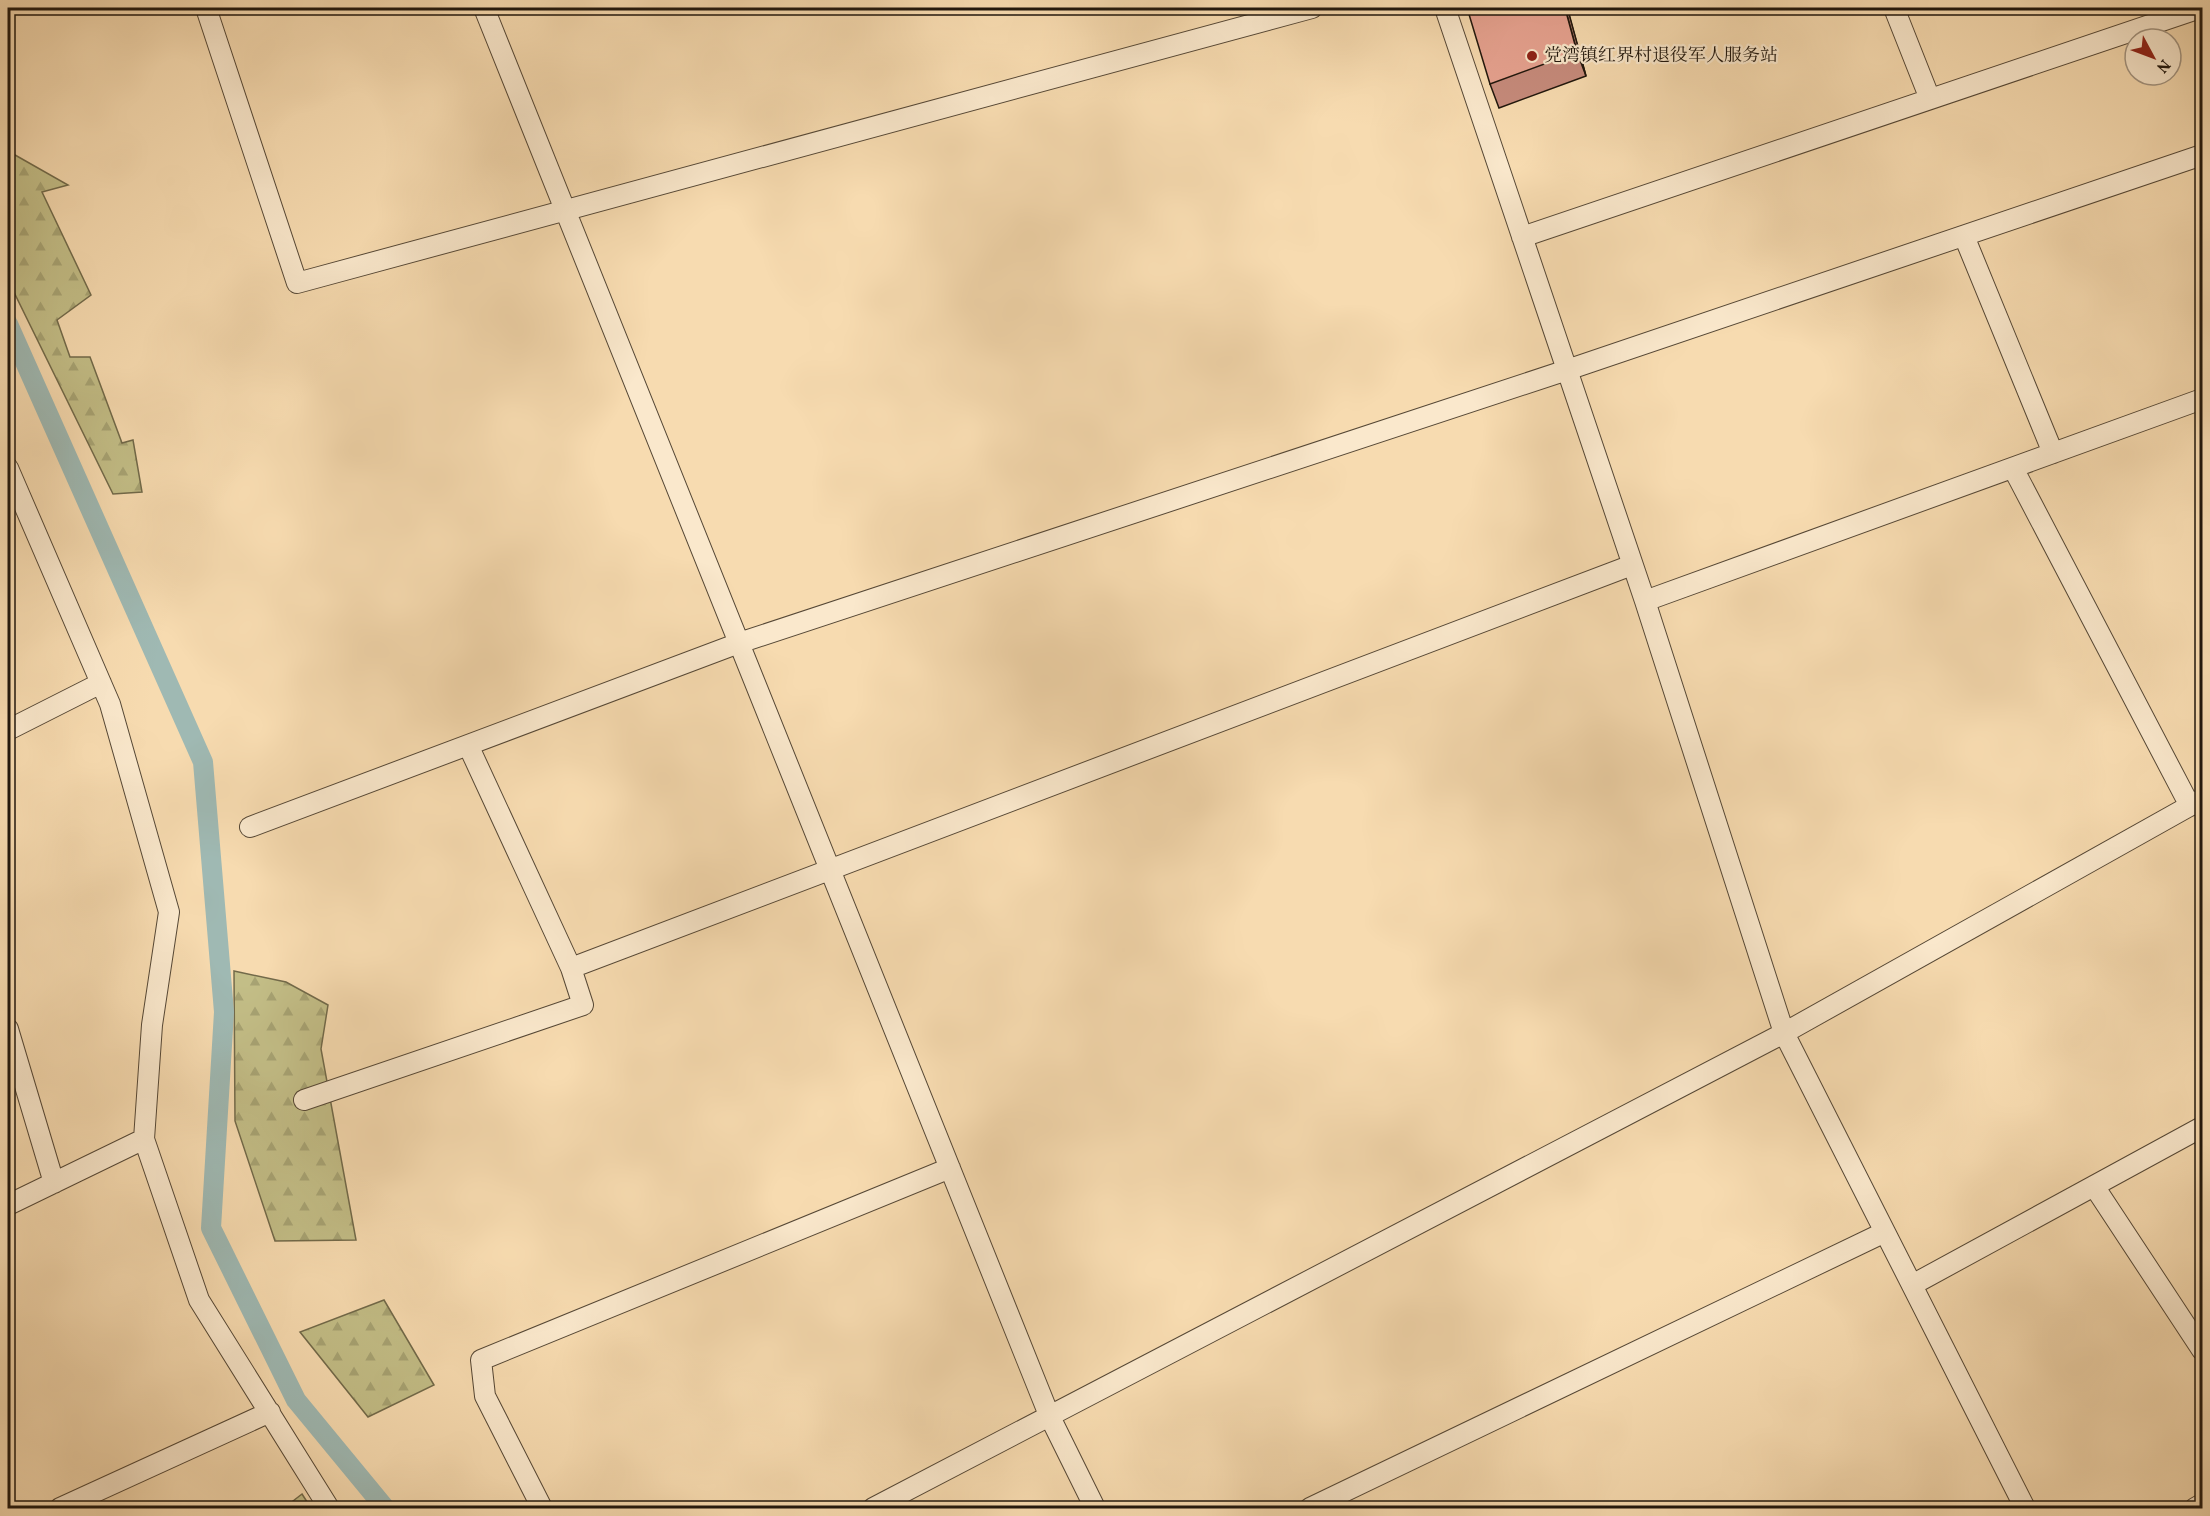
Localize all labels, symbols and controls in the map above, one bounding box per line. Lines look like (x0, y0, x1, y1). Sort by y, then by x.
north arrow (2123, 27, 2183, 87)
place label: 党湾镇红界村退役军人服务站 (1544, 44, 1778, 69)
marker: 党湾镇红界村退役军人服务站 (1525, 49, 1539, 63)
text: N (2150, 54, 2175, 77)

